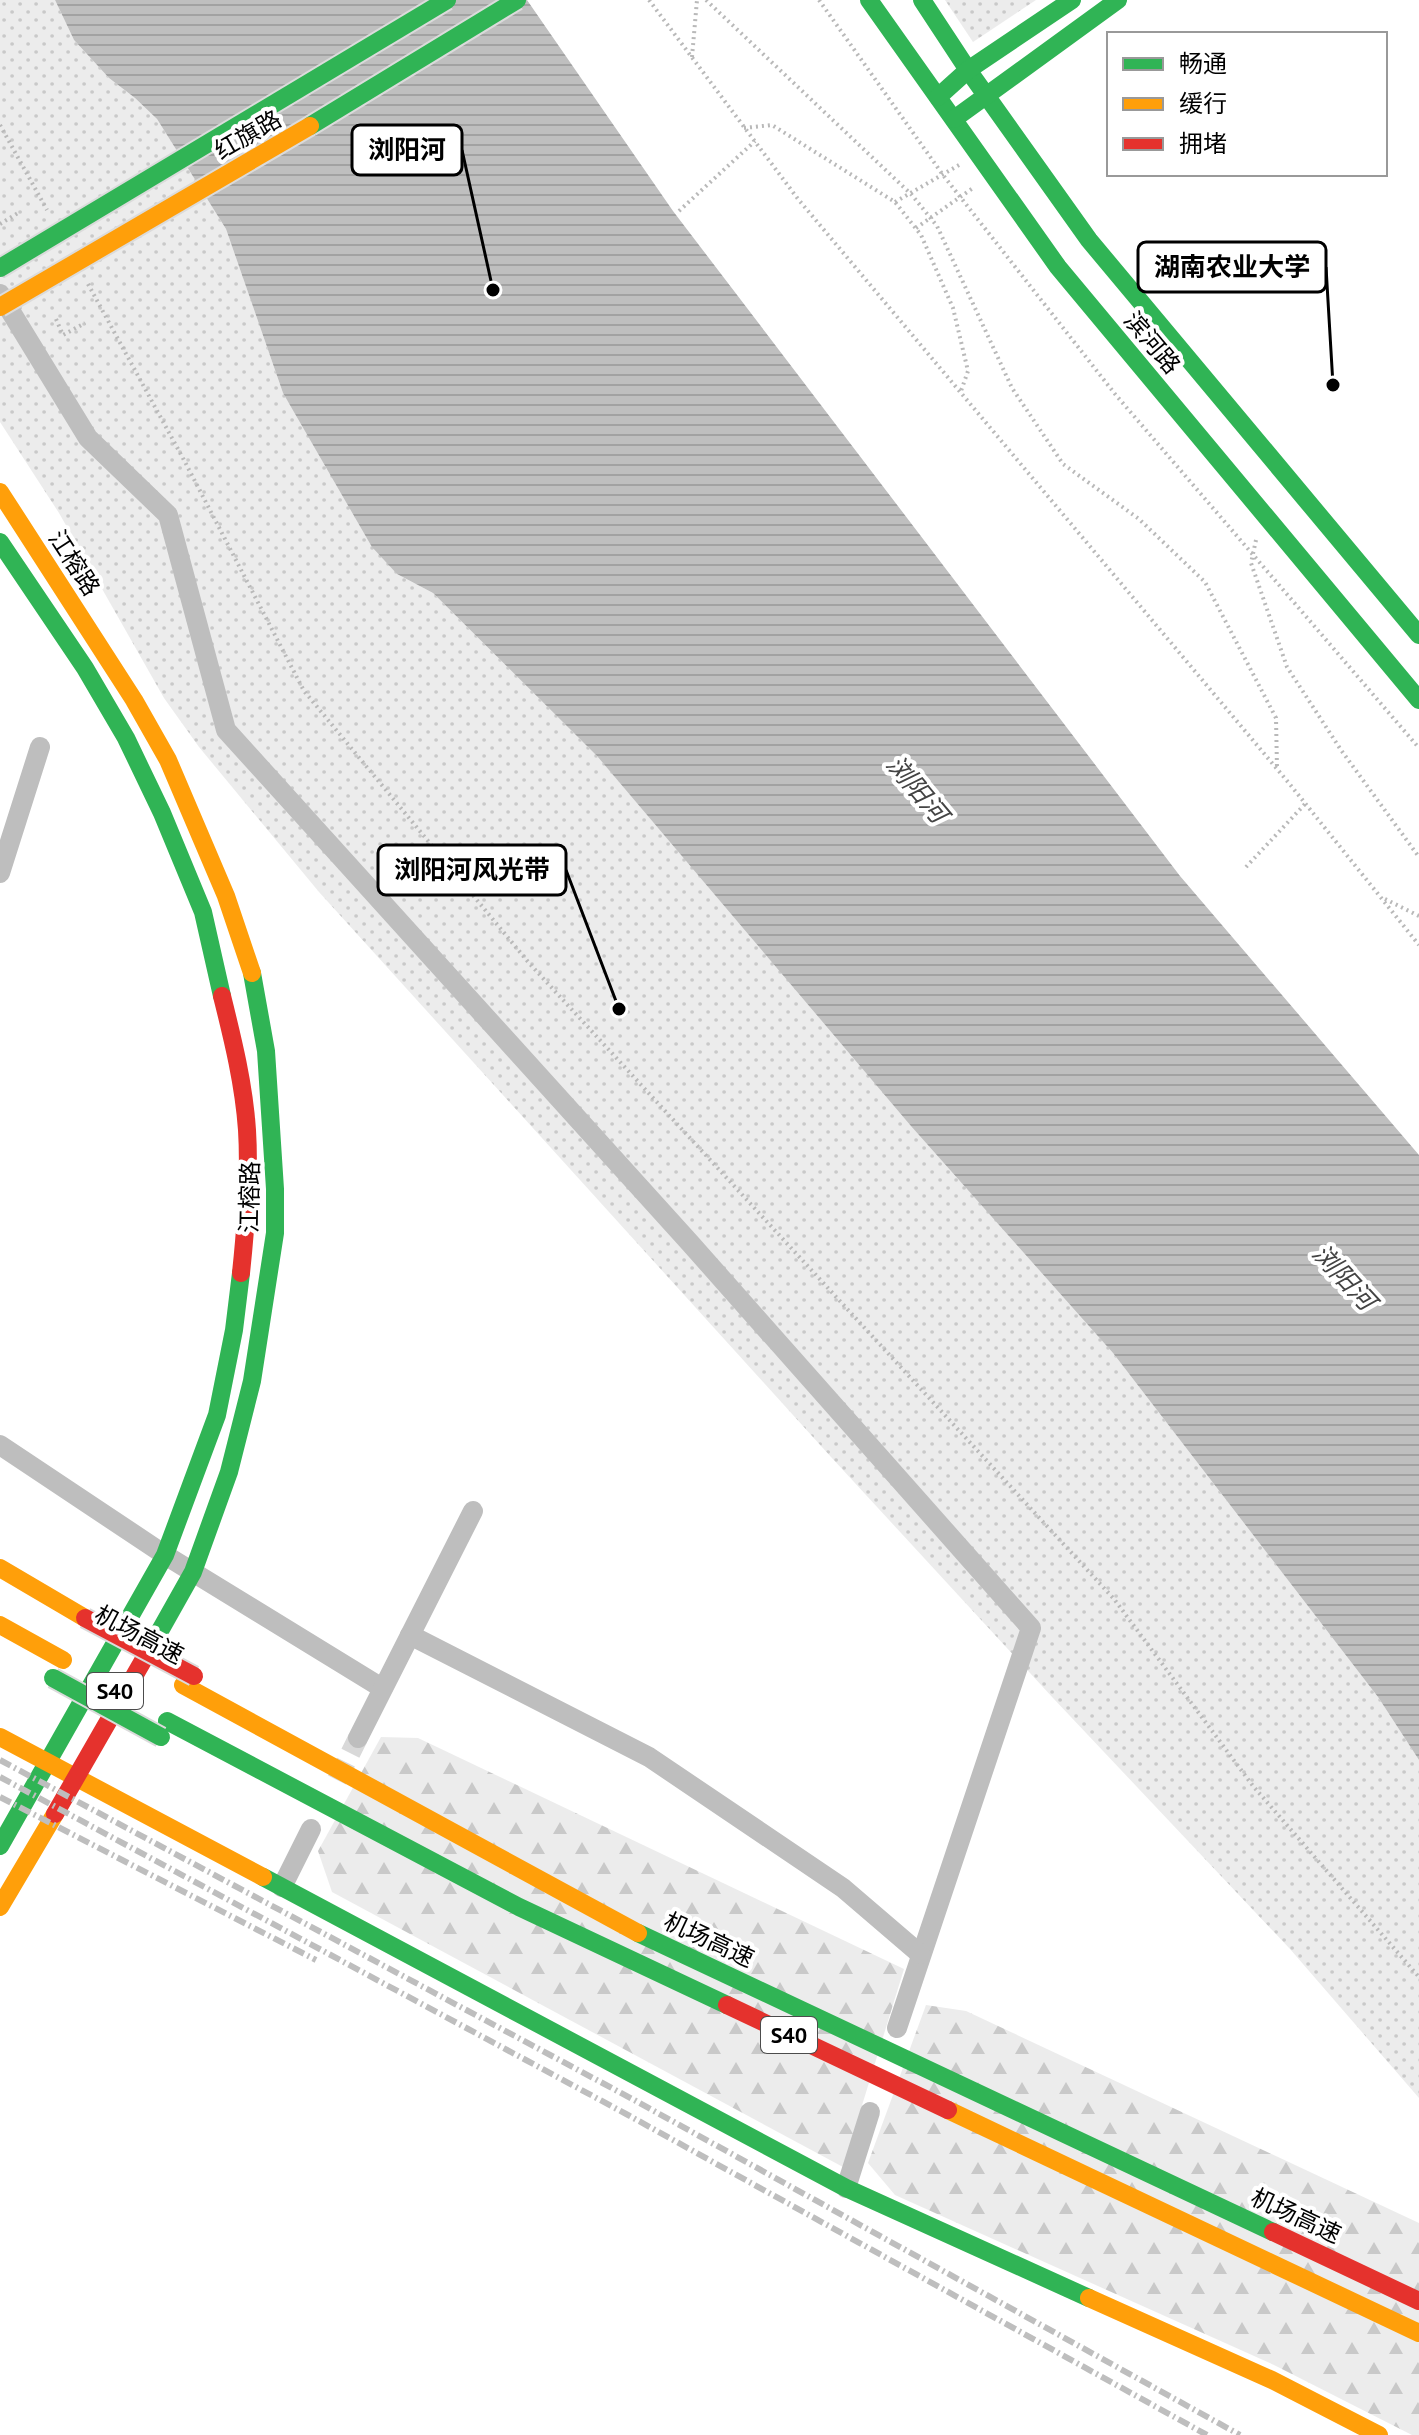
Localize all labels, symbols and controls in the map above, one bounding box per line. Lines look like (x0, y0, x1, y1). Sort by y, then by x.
legend (1107, 32, 1387, 176)
text: 畅通 (1179, 48, 1227, 79)
text: 缓行 (1179, 88, 1227, 119)
street label: 红旗路 (209, 103, 287, 166)
callout: 浏阳河 (352, 125, 462, 175)
text: 拥堵 (1179, 128, 1227, 159)
text: 浏阳河 (368, 133, 446, 166)
callout: 湖南农业大学 (1138, 242, 1326, 292)
text: 湖南农业大学 (1154, 250, 1310, 283)
street label: 滨河路 (1117, 305, 1187, 380)
street label: 江榕路 (42, 524, 107, 601)
water label: 浏阳河 (880, 748, 958, 833)
callout: 浏阳河风光带 (378, 845, 566, 895)
text: 浏阳河风光带 (394, 853, 550, 886)
street label: 江榕路 (233, 1161, 266, 1233)
water label: 浏阳河 (1306, 1237, 1386, 1320)
street label: 机场高速 (90, 1598, 189, 1671)
road number: S40 (87, 1673, 143, 1709)
street label: 机场高速 (659, 1905, 759, 1974)
road number: S40 (761, 2017, 817, 2053)
street label: 机场高速 (1246, 2181, 1346, 2250)

